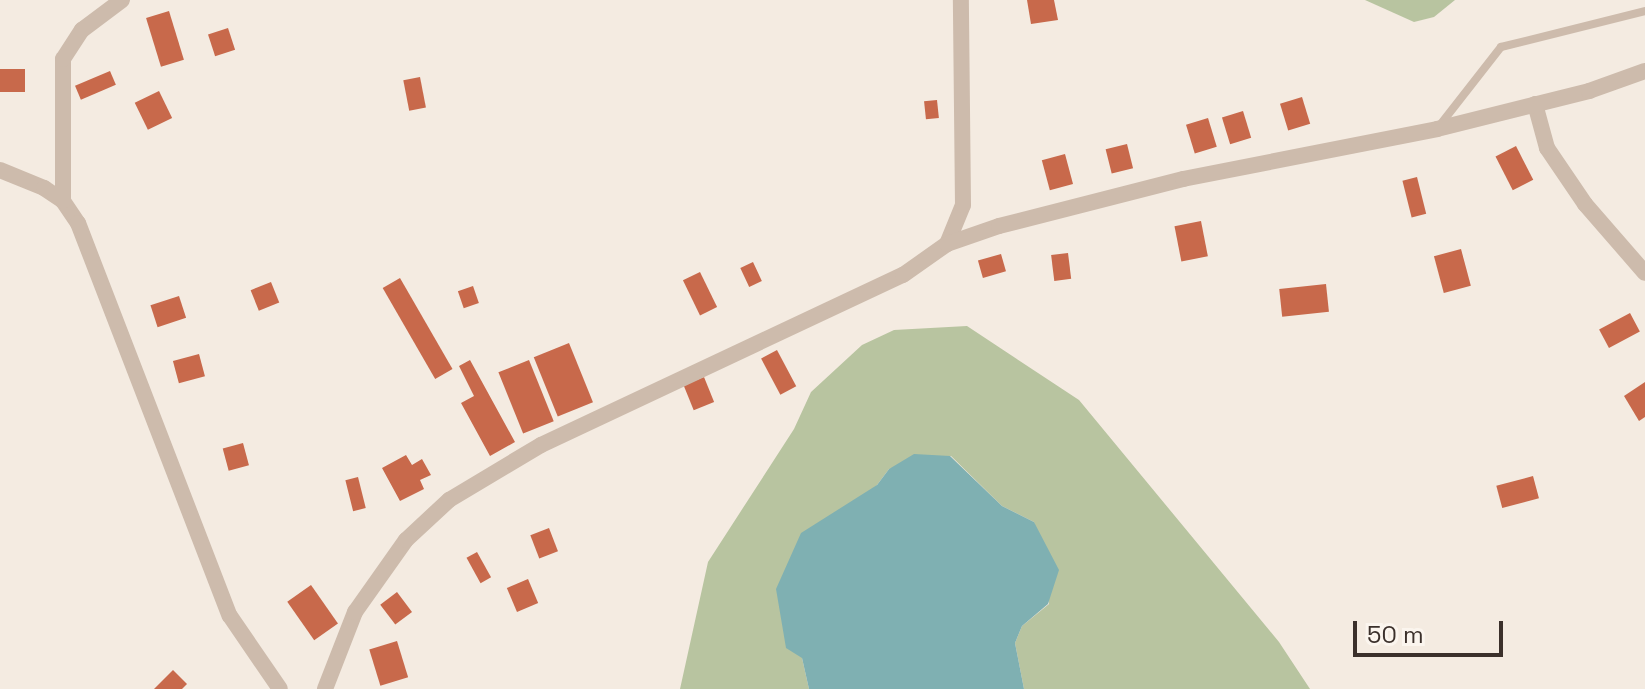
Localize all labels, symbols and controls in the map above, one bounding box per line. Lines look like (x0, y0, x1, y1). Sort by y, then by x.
scale bar (1357, 605, 1507, 655)
text: 50 m (1367, 619, 1424, 650)

